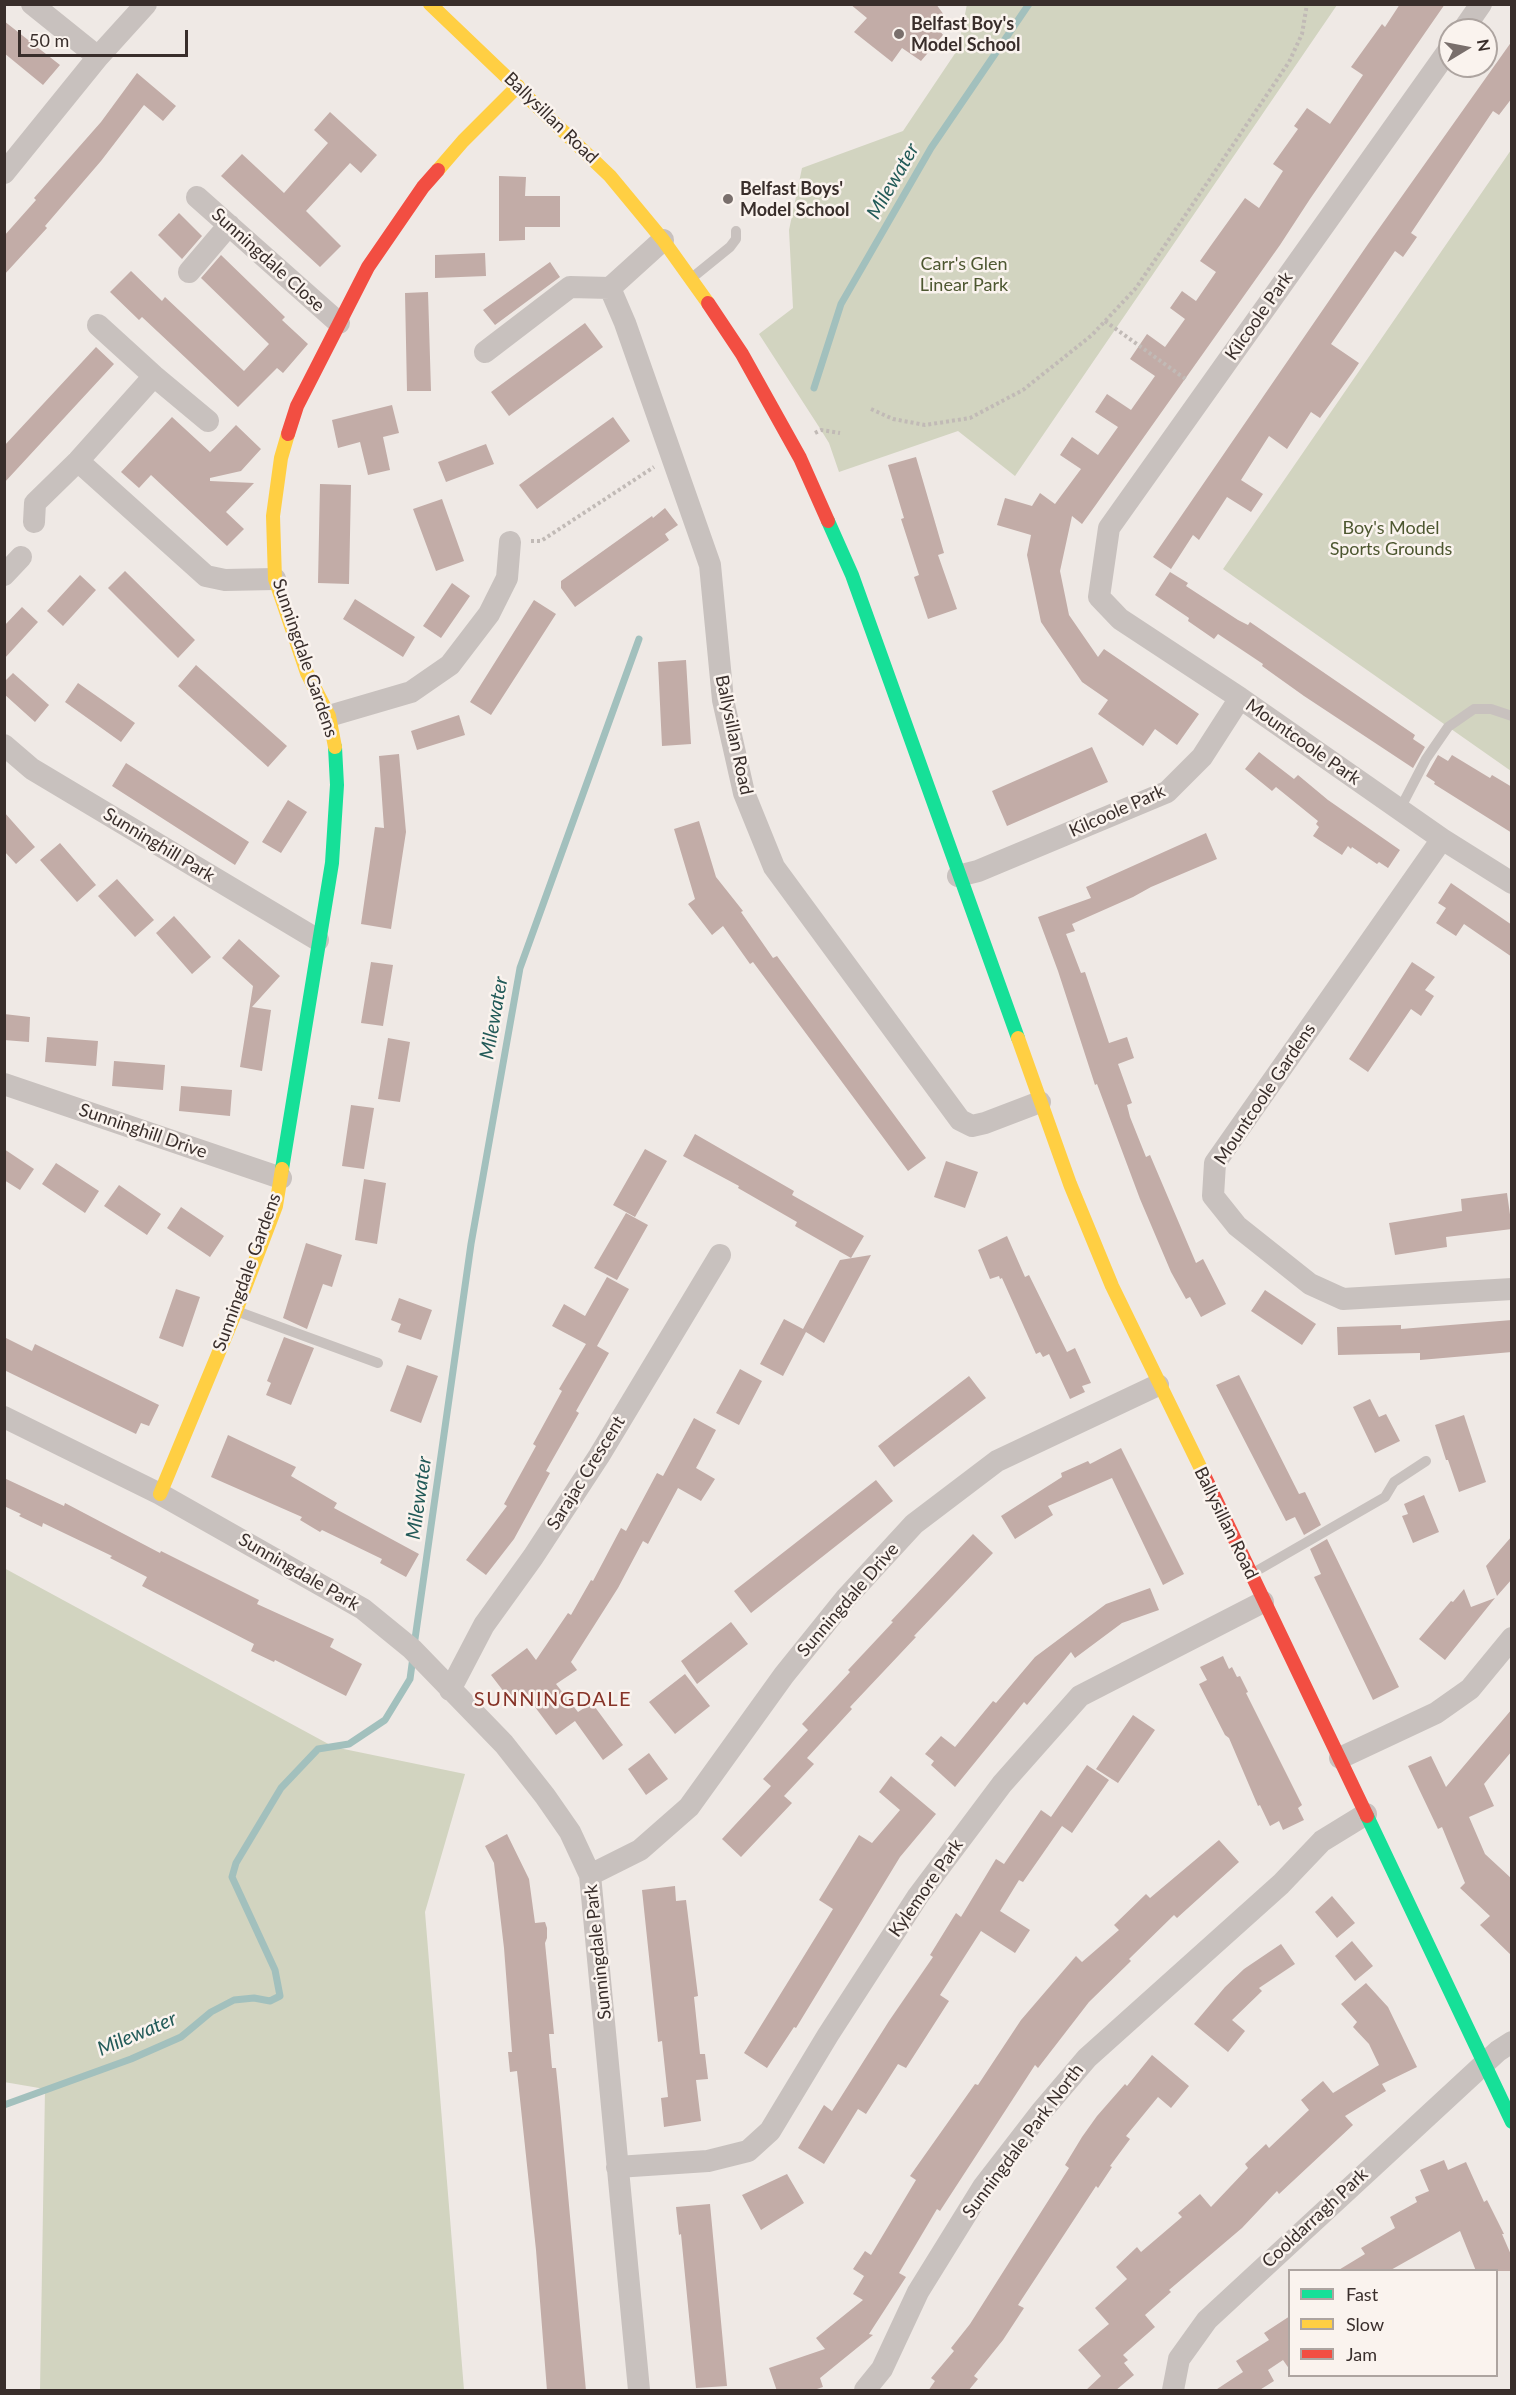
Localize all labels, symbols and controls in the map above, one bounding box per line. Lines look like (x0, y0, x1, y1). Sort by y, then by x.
place label: Belfast Boy's Model School (911, 13, 1021, 56)
scale bar (21, 18, 190, 56)
north arrow (1438, 18, 1498, 78)
marker: Belfast Boy's Model School (892, 27, 906, 41)
text: 50 m (29, 29, 69, 51)
text: N (1474, 37, 1495, 53)
street label: Ballysillan Road (500, 68, 602, 168)
water label: Milewater (862, 139, 924, 223)
place label: Belfast Boys' Model School (740, 178, 850, 220)
marker: Belfast Boys' Model School (721, 192, 735, 206)
street label: Sunningdale Close (207, 204, 329, 316)
park label: Carr's Glen Linear Park (920, 253, 1008, 296)
street label: Kilcoole Park (1221, 268, 1297, 364)
park label: Boy's Model Sports Grounds (1330, 517, 1452, 560)
street label: Sunningdale Gardens (268, 576, 342, 740)
street label: Ballysillan Road (711, 673, 757, 797)
street label: Mountcoole Park (1241, 694, 1365, 790)
street label: Kilcoole Park (1066, 780, 1168, 842)
street label: Sunninghill Park (99, 803, 219, 887)
water label: Milewater (475, 975, 513, 1061)
street label: Mountcoole Gardens (1210, 1019, 1320, 1169)
street label: Sunninghill Drive (76, 1099, 210, 1163)
street label: Sunningdale Gardens (208, 1190, 286, 1354)
street label: Sarajac Crescent (542, 1412, 630, 1534)
water label: Milewater (401, 1455, 437, 1541)
street label: Ballysillan Road (1190, 1463, 1262, 1583)
street label: Sunningdale Park (235, 1529, 363, 1615)
street label: Sunningdale Drive (793, 1539, 903, 1661)
district label: SUNNINGDALE (474, 1688, 632, 1712)
street label: Kylemore Park (884, 1835, 968, 1941)
street label: Sunningdale Park (580, 1883, 616, 2021)
water label: Milewater (94, 2007, 180, 2061)
street label: Sunningdale Park North (958, 2060, 1088, 2222)
street label: Cooldarragh Park (1258, 2164, 1372, 2272)
legend (1288, 2269, 1498, 2377)
text: Fast (1346, 2283, 1378, 2305)
text: Slow (1346, 2313, 1384, 2335)
text: Jam (1346, 2343, 1377, 2365)

